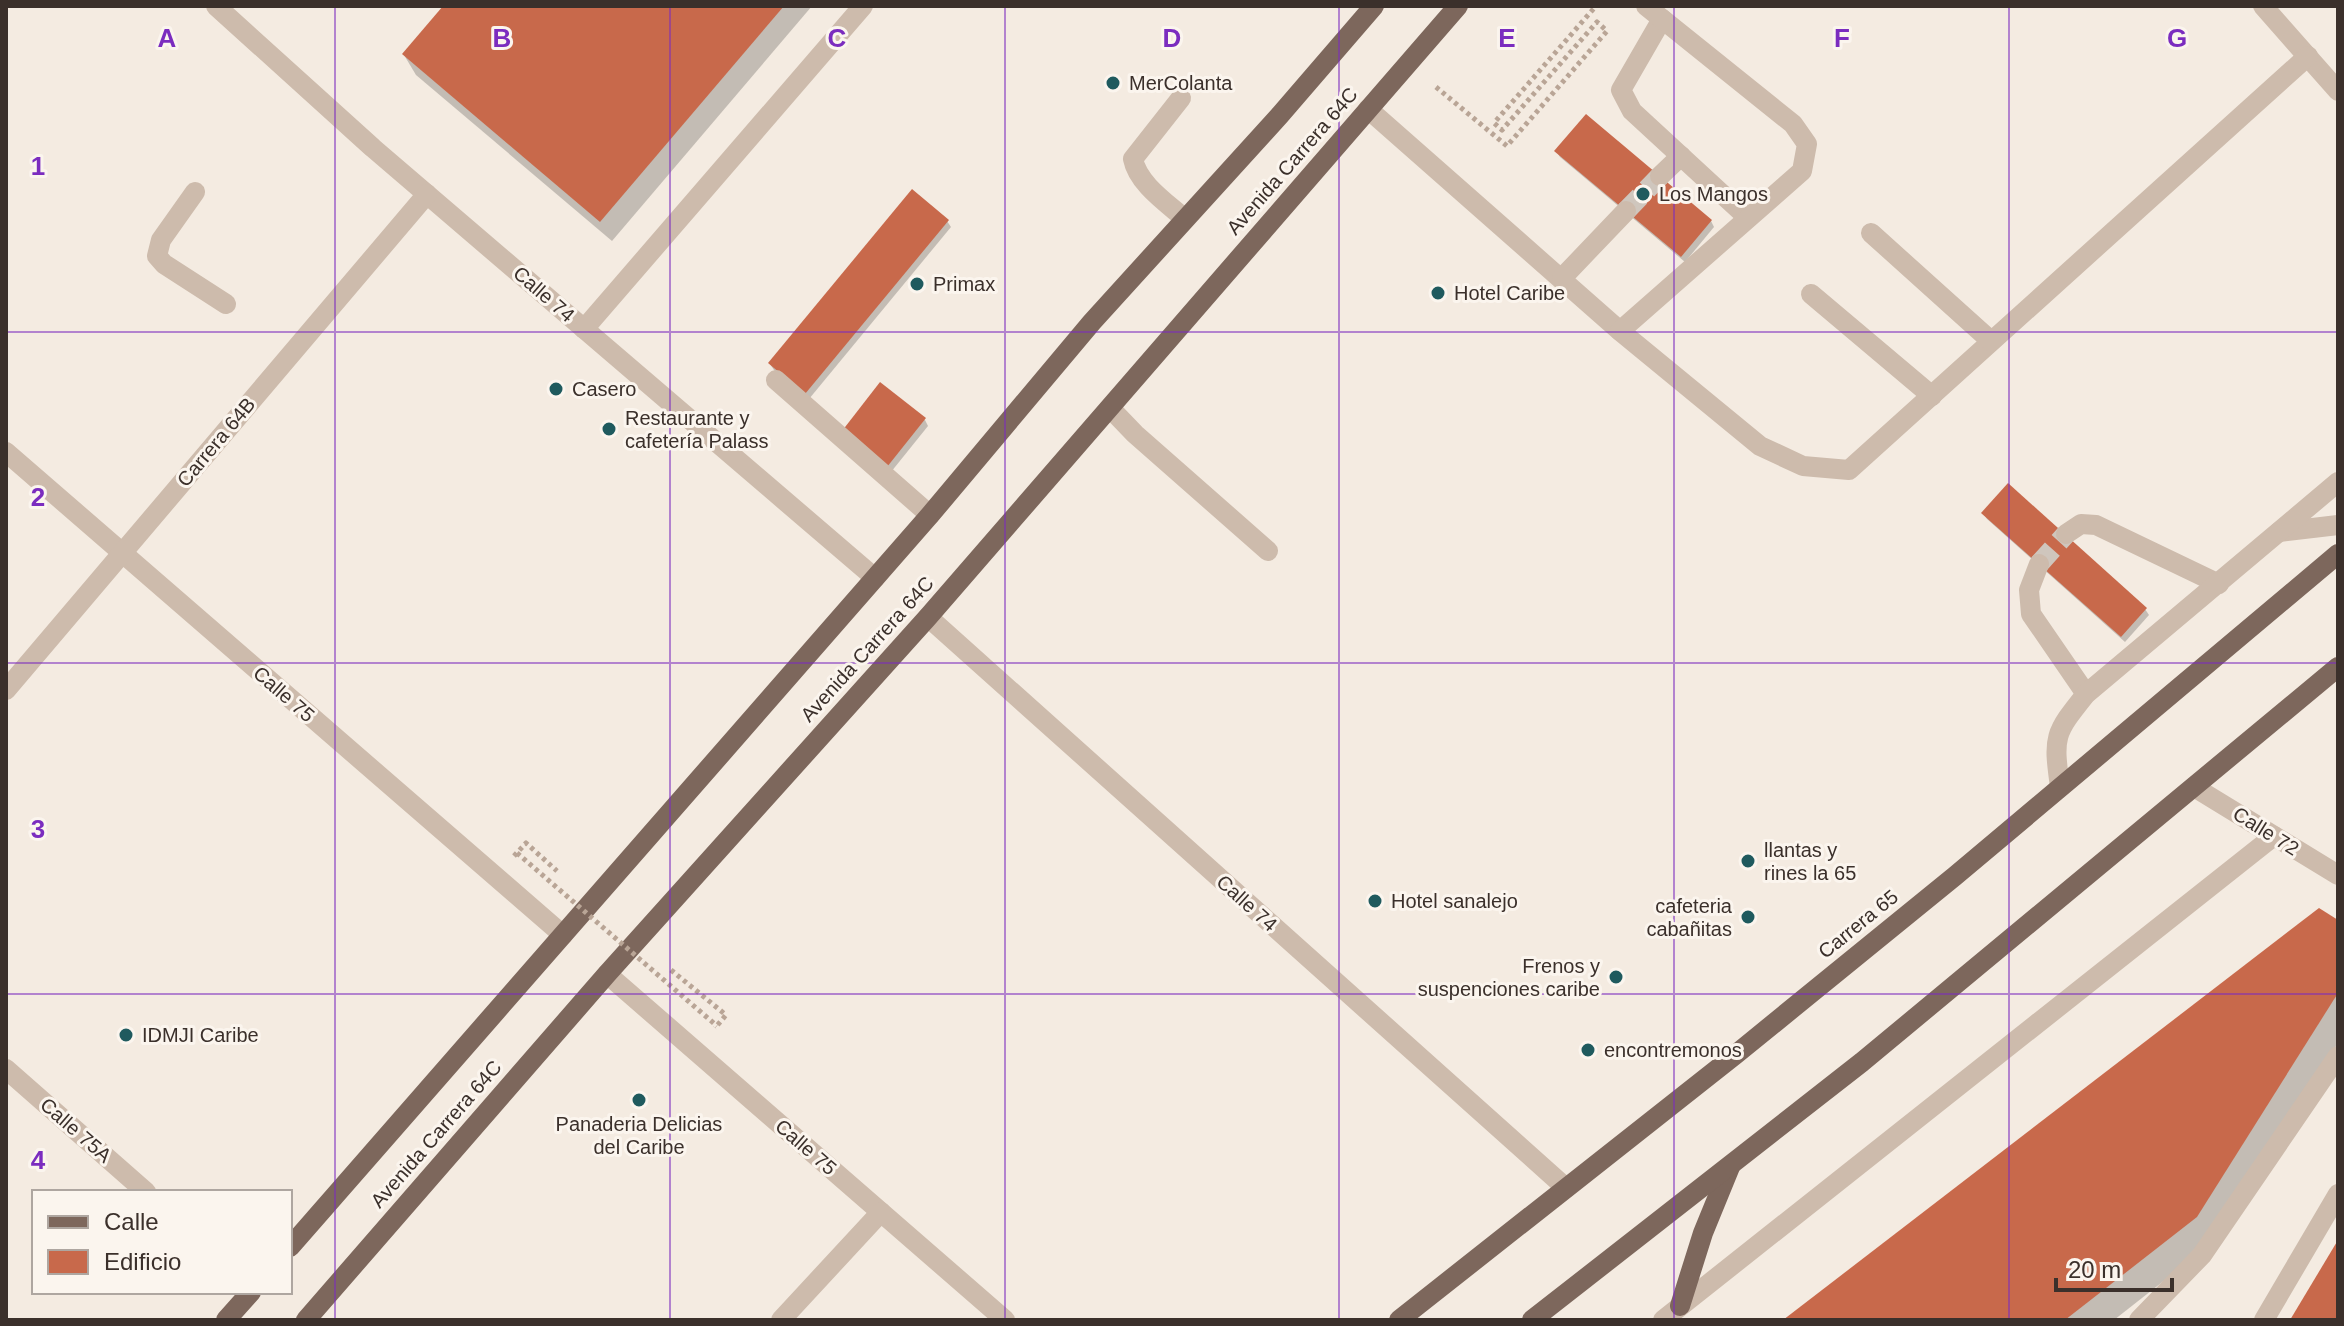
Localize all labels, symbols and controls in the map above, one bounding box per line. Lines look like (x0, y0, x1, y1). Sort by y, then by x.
text: A (158, 23, 177, 53)
text: B (493, 23, 511, 53)
text: C (828, 23, 847, 53)
text: D (1163, 23, 1181, 53)
text: E (1498, 23, 1516, 53)
text: F (1834, 23, 1850, 53)
text: G (2167, 23, 2187, 53)
place label: MerColanta (1129, 72, 1233, 94)
marker: MerColanta (1104, 74, 1122, 92)
street label: Avenida Carrera 64C (1222, 83, 1362, 239)
text: 1 (31, 151, 45, 181)
place label: Los Mangos (1659, 183, 1768, 205)
marker: Los Mangos (1634, 185, 1652, 203)
street label: Calle 74 (509, 262, 579, 326)
place label: Primax (933, 273, 995, 295)
marker: Primax (908, 275, 926, 293)
place label: Hotel Caribe (1454, 282, 1565, 304)
marker: Hotel Caribe (1429, 284, 1447, 302)
place label: Casero (572, 378, 636, 400)
marker: Casero (547, 380, 565, 398)
street label: Carrera 64B (173, 393, 259, 491)
place label: Restaurante y cafetería Palass (625, 407, 768, 452)
marker: Restaurante y cafetería Palass (600, 420, 618, 438)
text: 2 (31, 482, 45, 512)
street label: Avenida Carrera 64C (796, 572, 938, 726)
street label: Calle 75 (249, 662, 319, 726)
street label: Calle 72 (2229, 802, 2303, 860)
text: 3 (31, 814, 45, 844)
place label: llantas y rines la 65 (1764, 839, 1856, 884)
marker: llantas y rines la 65 (1739, 852, 1757, 870)
street label: Calle 74 (1212, 870, 1282, 936)
street label: Carrera 65 (1814, 885, 1902, 963)
place label: Hotel sanalejo (1391, 890, 1518, 912)
marker: Hotel sanalejo (1366, 892, 1384, 910)
place label: cafeteria cabañitas (1646, 895, 1733, 940)
marker: cafeteria cabañitas (1739, 908, 1757, 926)
place label: Frenos y suspenciones caribe (1418, 955, 1600, 1000)
marker: Frenos y suspenciones caribe (1607, 968, 1625, 986)
place label: IDMJI Caribe (142, 1024, 259, 1046)
marker: IDMJI Caribe (117, 1026, 135, 1044)
place label: encontremonos (1604, 1039, 1742, 1061)
marker: encontremonos (1579, 1041, 1597, 1059)
street label: Avenida Carrera 64C (366, 1056, 506, 1212)
marker: Panaderia Delicias del Caribe (630, 1091, 648, 1109)
street label: Calle 75A (36, 1093, 116, 1167)
place label: Panaderia Delicias del Caribe (556, 1113, 722, 1158)
street label: Calle 75 (771, 1115, 841, 1179)
text: 4 (31, 1145, 46, 1175)
legend (32, 1190, 292, 1294)
text: Calle (104, 1208, 159, 1235)
scale bar (2056, 1242, 2172, 1292)
text: Edificio (104, 1248, 181, 1275)
text: 20 m (2068, 1256, 2121, 1283)

